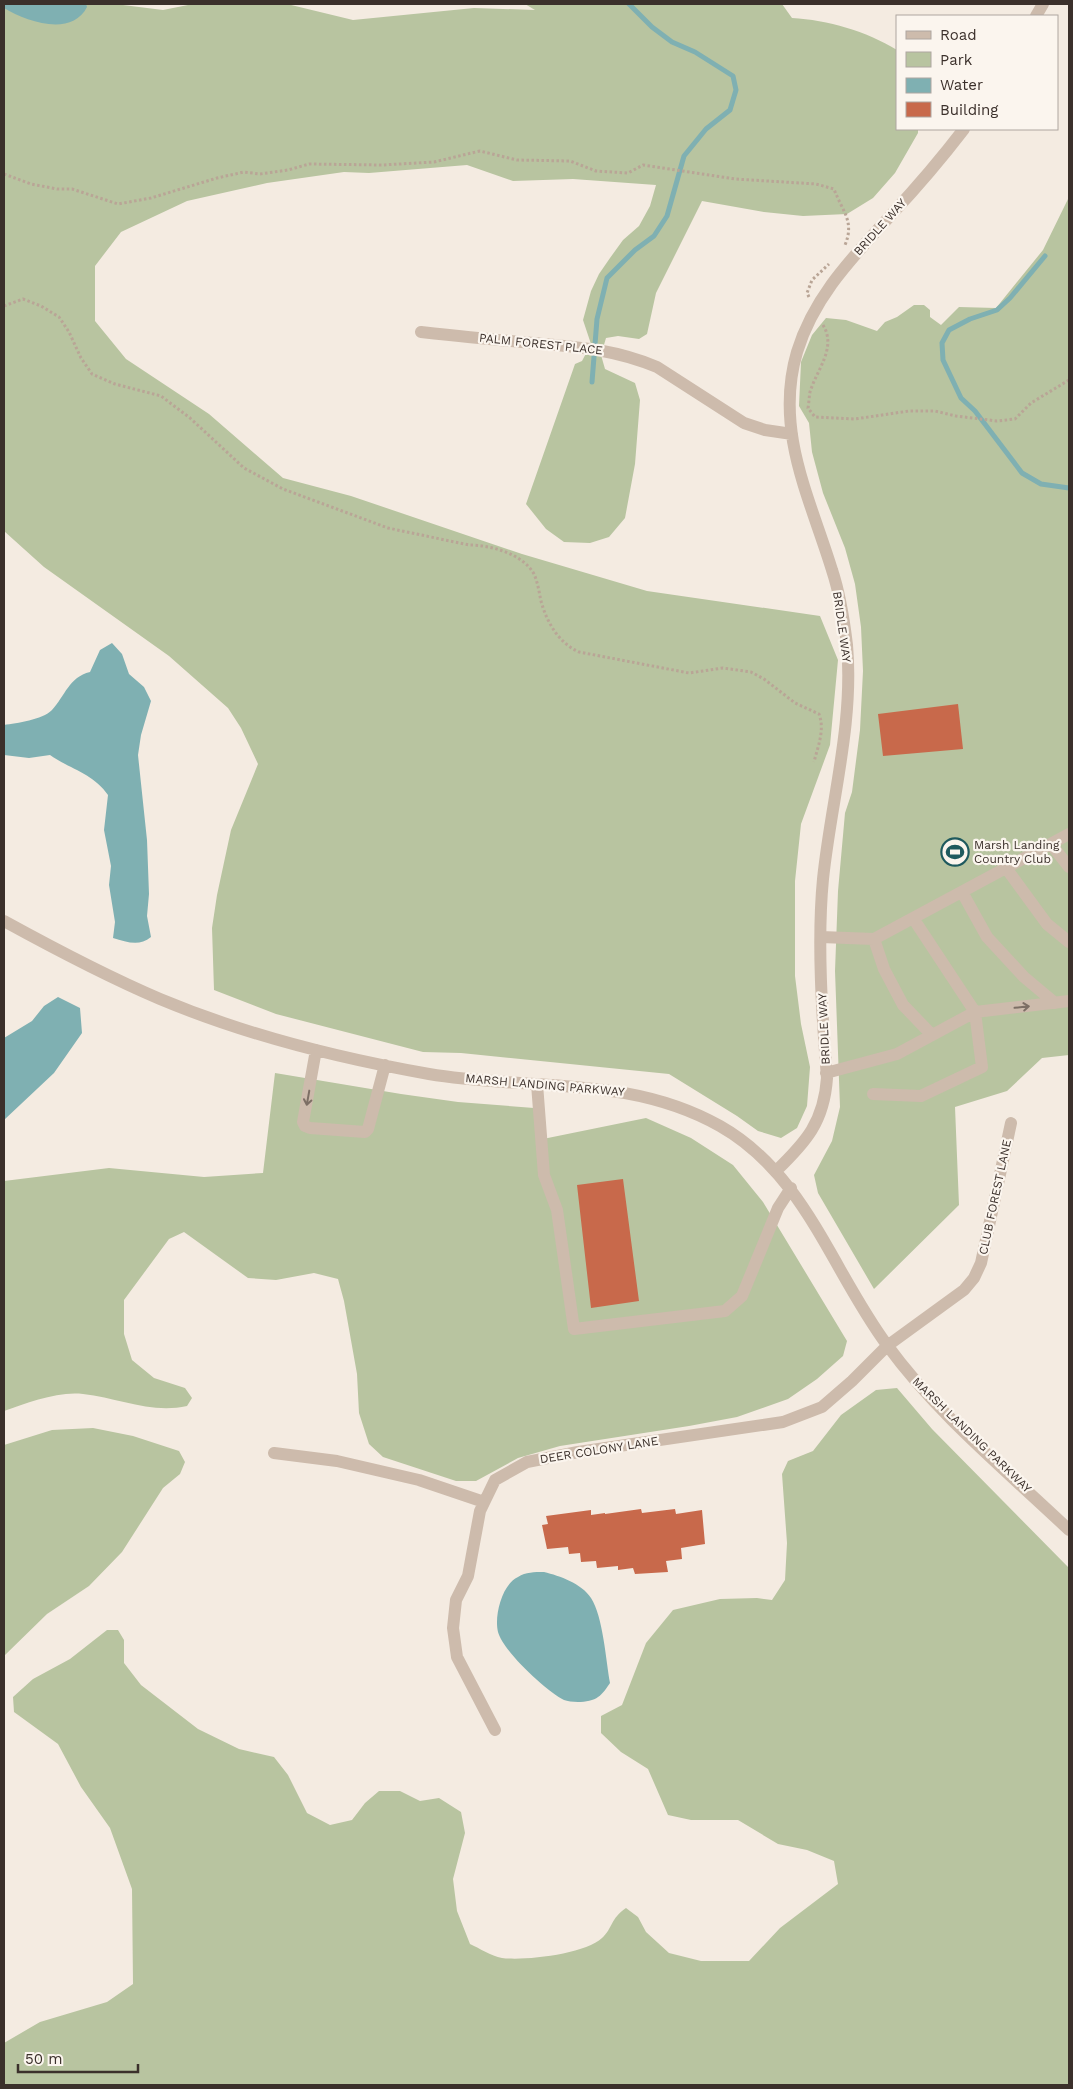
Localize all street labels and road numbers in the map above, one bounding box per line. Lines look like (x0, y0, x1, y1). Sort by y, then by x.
street label: BRIDLE WAY (851, 196, 909, 258)
street label: PALM FOREST PLACE (478, 331, 604, 357)
street label: BRIDLE WAY (830, 591, 854, 664)
street label: BRIDLE WAY (815, 993, 833, 1065)
street label: MARSH LANDING PARKWAY (465, 1071, 625, 1099)
street label: CLUB FOREST LANE (976, 1138, 1014, 1256)
street label: MARSH LANDING PARKWAY (910, 1374, 1035, 1496)
street label: DEER COLONY LANE (539, 1434, 660, 1466)

